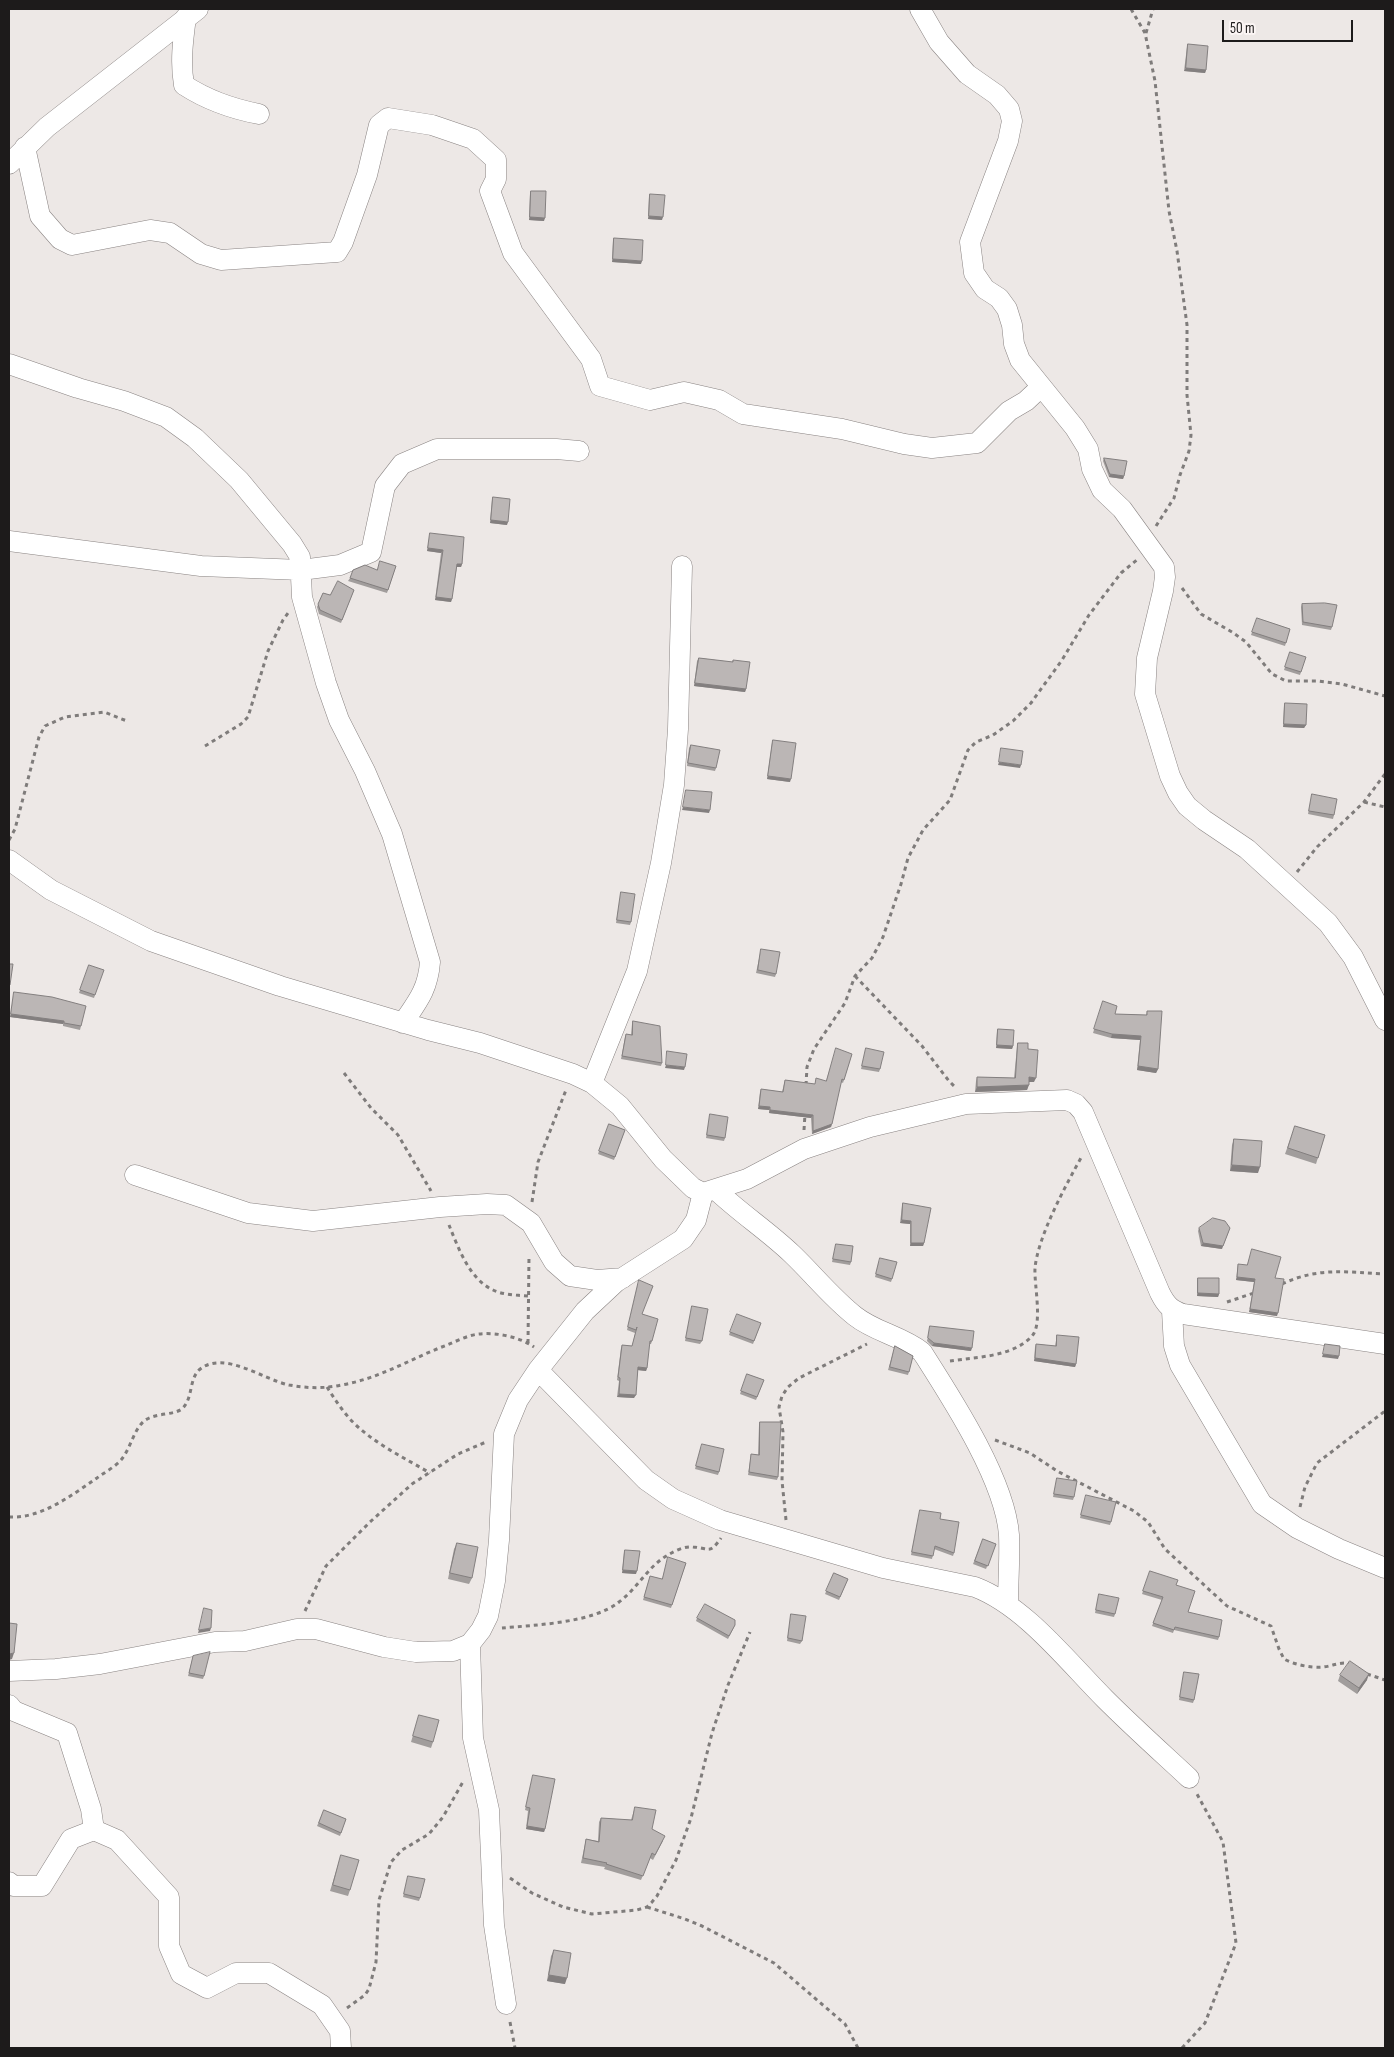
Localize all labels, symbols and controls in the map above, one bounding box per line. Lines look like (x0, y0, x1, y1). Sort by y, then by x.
scale bar (1224, 10, 1355, 42)
text: 50 m (1230, 19, 1255, 38)

